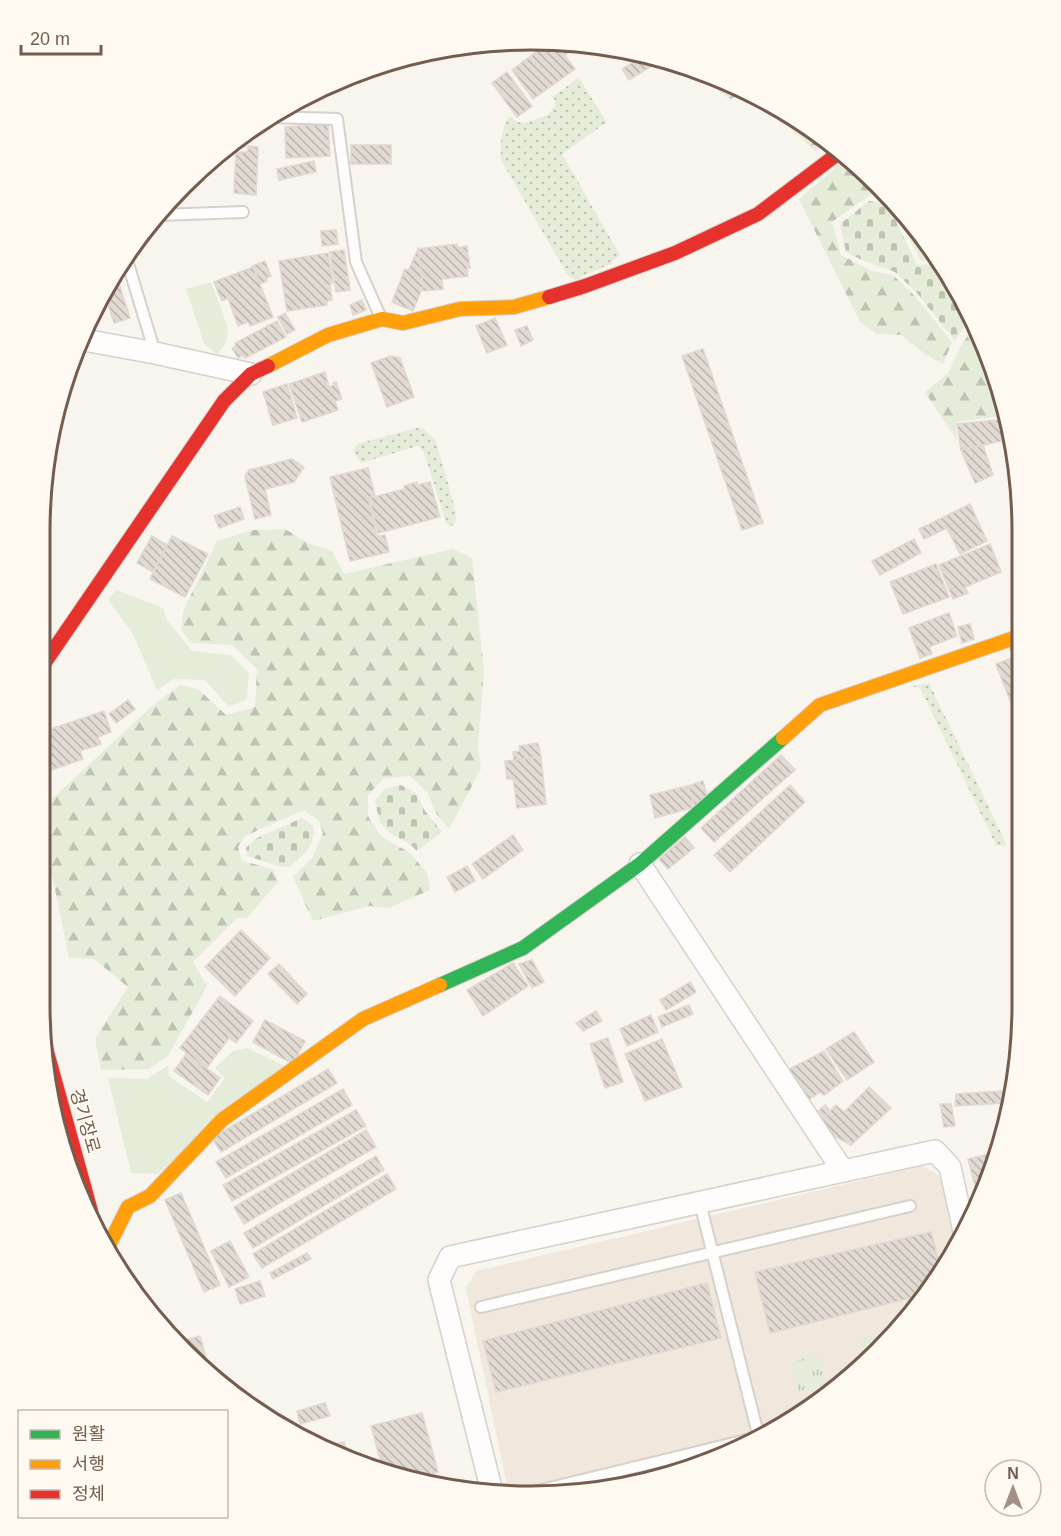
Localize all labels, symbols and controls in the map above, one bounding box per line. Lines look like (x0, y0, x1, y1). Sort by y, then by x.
scale bar (21, 18, 100, 56)
text: 20 m (30, 29, 70, 49)
street label: 경기장로 (66, 1086, 104, 1156)
legend (18, 1410, 228, 1518)
text: 원활 (72, 1424, 105, 1444)
text: 서행 (72, 1454, 105, 1474)
north arrow (983, 1458, 1043, 1518)
text: N (1007, 1465, 1019, 1482)
text: 정체 (72, 1484, 105, 1504)

